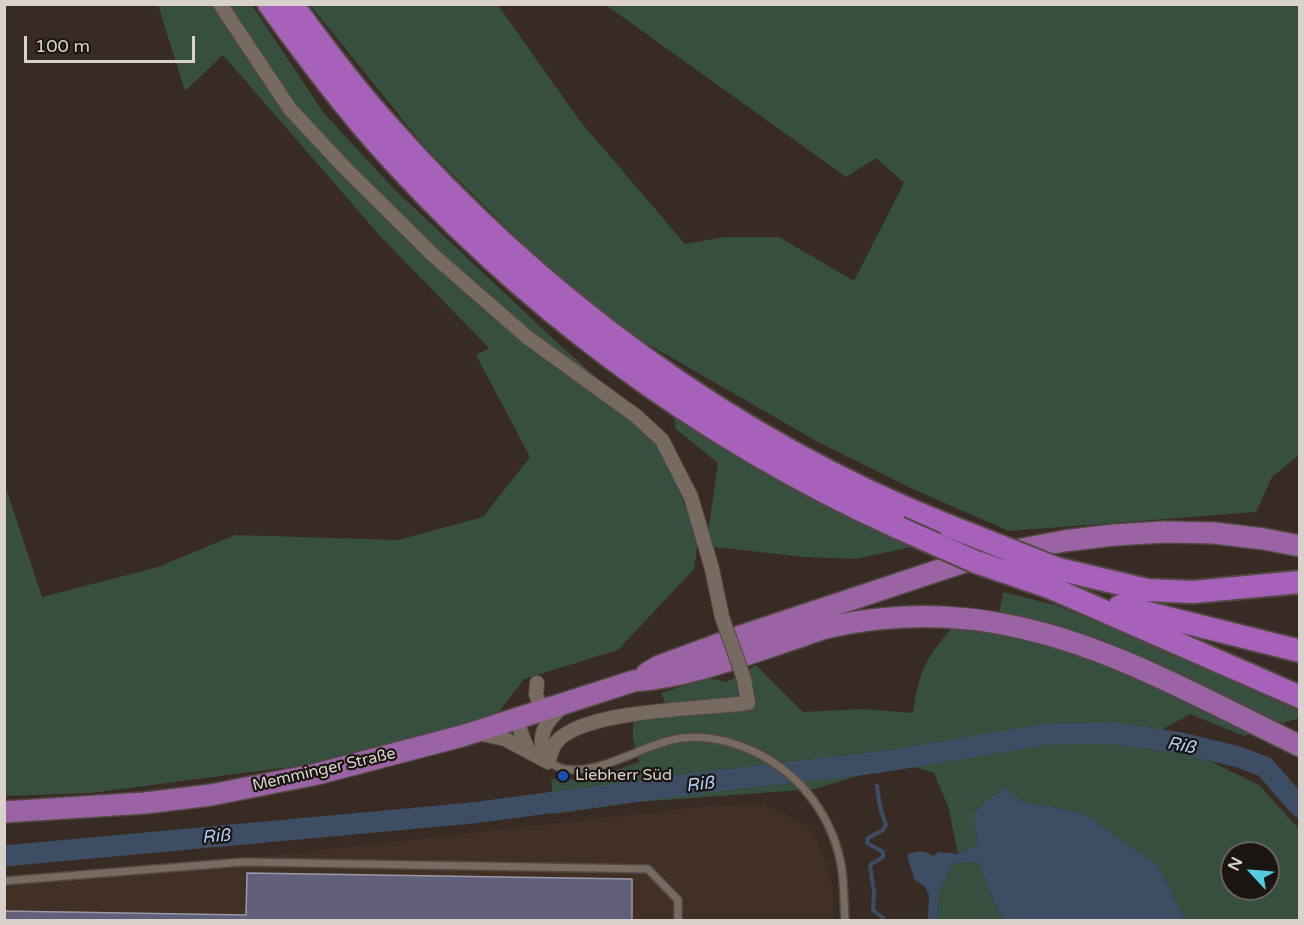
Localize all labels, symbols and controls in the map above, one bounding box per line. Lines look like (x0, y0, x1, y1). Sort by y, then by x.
scale bar (27, 24, 198, 62)
text: 100 m (35, 35, 90, 57)
water label: Riß (1165, 733, 1197, 759)
street label: Memminger Straße (251, 744, 397, 796)
place label: Liebherr Süd (575, 766, 672, 786)
marker: Liebherr Süd (556, 769, 570, 783)
water label: Riß (685, 773, 715, 797)
water label: Riß (201, 825, 231, 849)
north arrow (1220, 841, 1280, 901)
text: N (1224, 854, 1247, 874)

